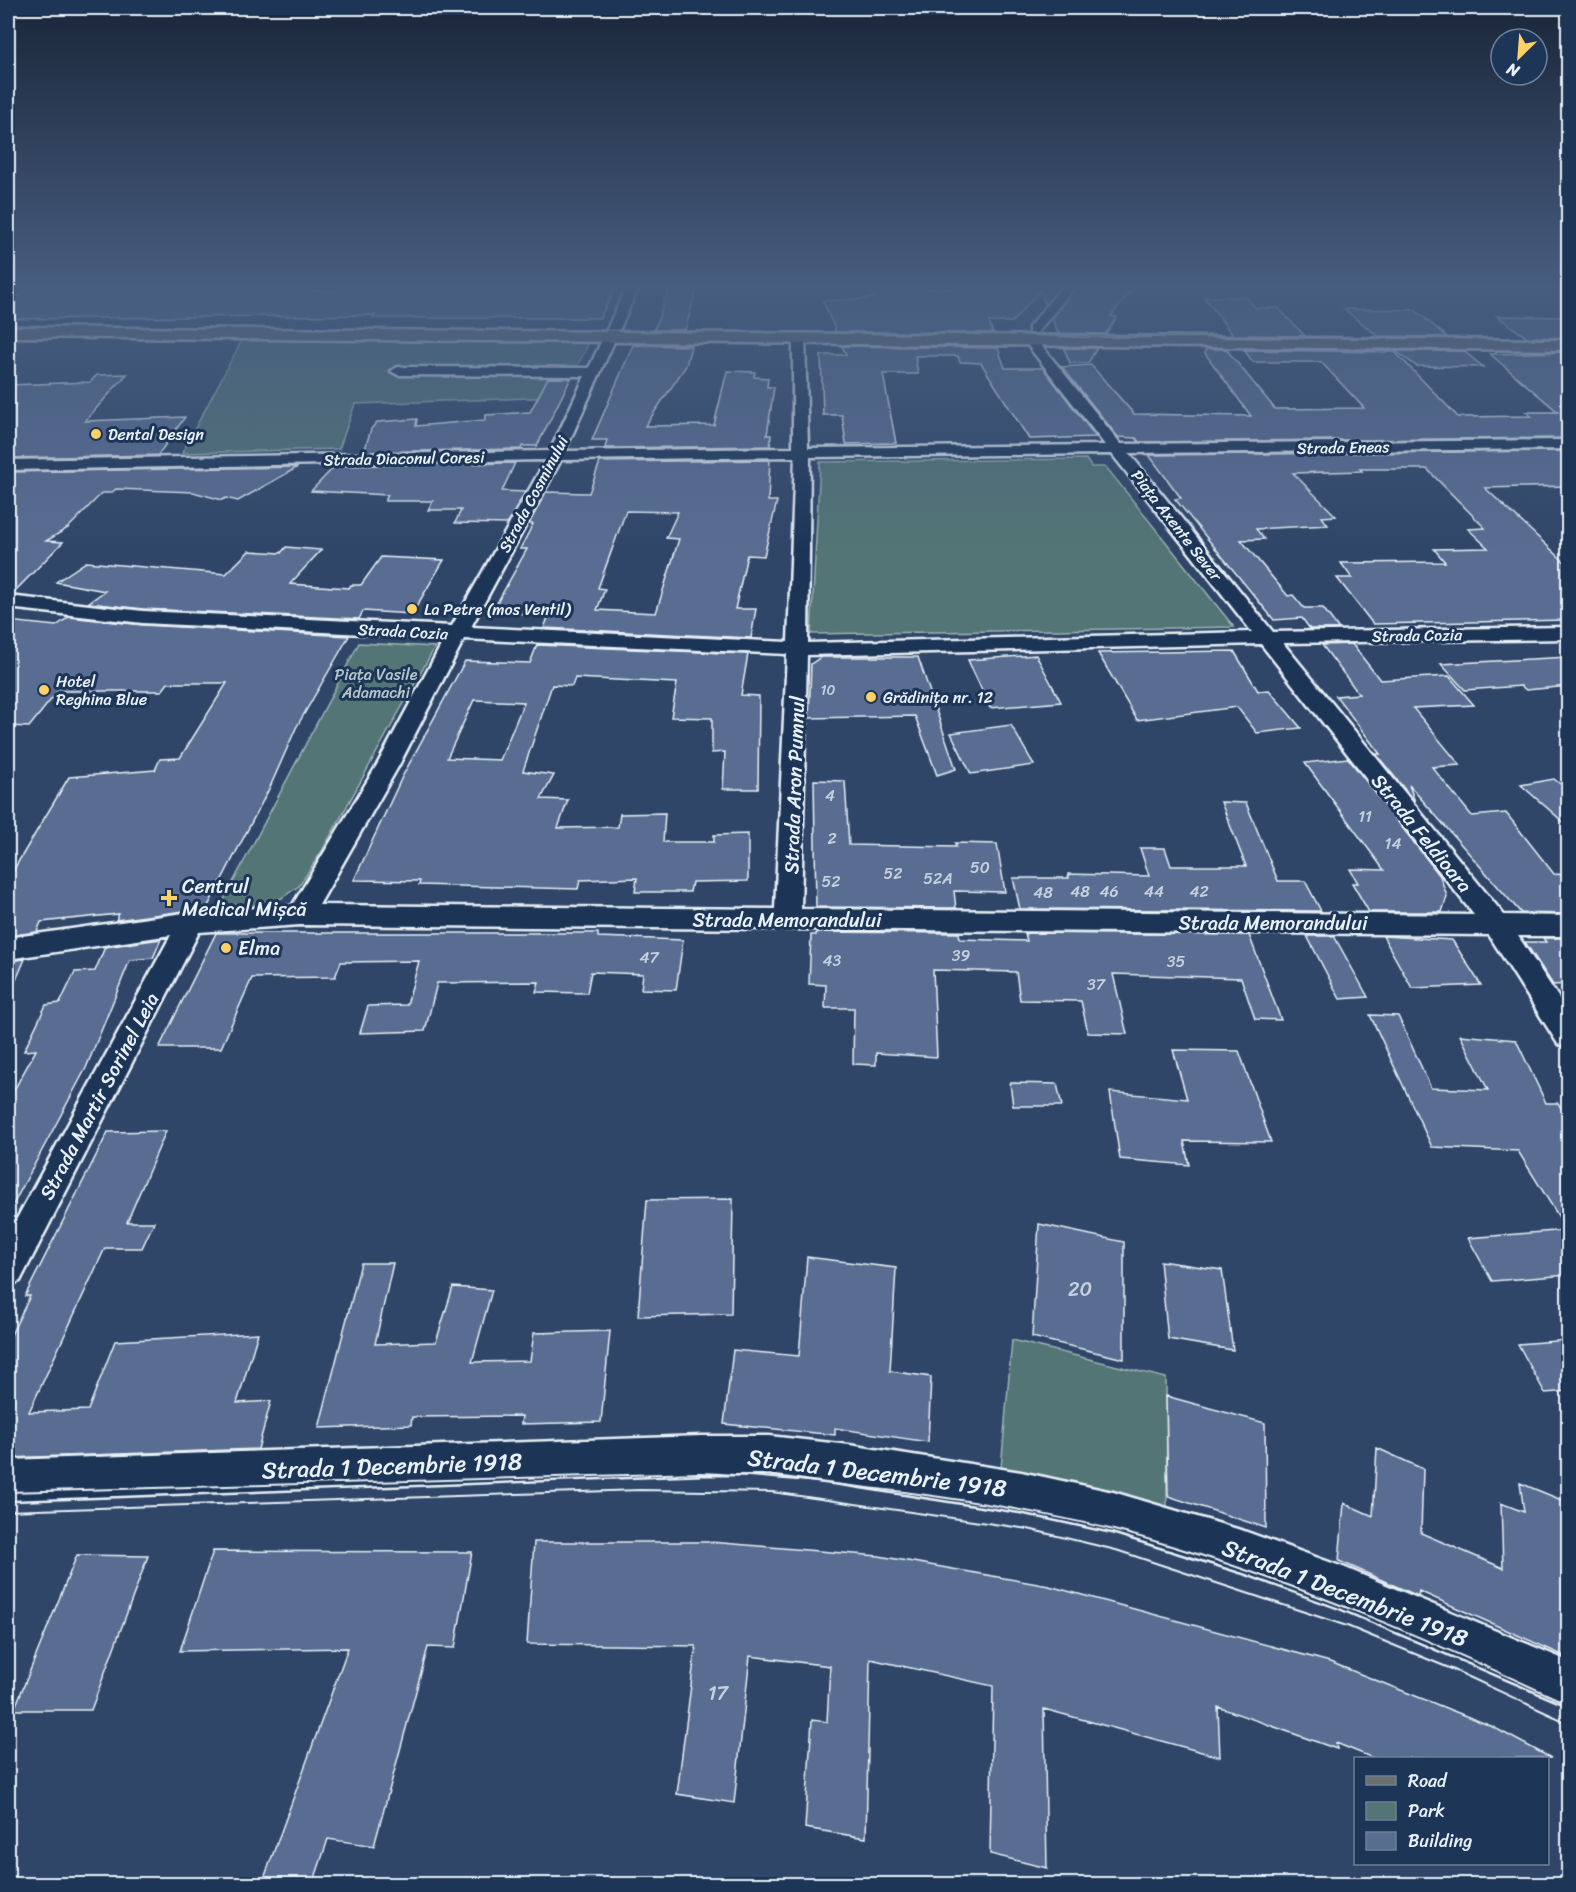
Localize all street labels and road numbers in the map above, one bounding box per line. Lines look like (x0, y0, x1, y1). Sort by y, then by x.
street label: Strada Cosminului (490, 430, 577, 558)
street label: Strada Eneas (1296, 432, 1390, 463)
street label: Strada Diaconul Coresi (323, 443, 485, 474)
street label: Piața Axente Sever (1123, 463, 1231, 589)
street label: Strada Cozia (357, 615, 450, 648)
street label: Strada Cozia (1372, 620, 1463, 651)
street label: Strada Aron Pumnul (774, 694, 815, 875)
street label: Strada Feldioara (1362, 766, 1481, 901)
street label: Strada Memorandului (692, 903, 883, 938)
street label: Strada Memorandului (1178, 906, 1369, 941)
street label: Strada Martir Sorinel Leia (30, 986, 169, 1206)
street label: Strada 1 Decembrie 1918 (745, 1436, 1009, 1510)
street label: Strada 1 Decembrie 1918 (261, 1440, 523, 1492)
street label: Strada 1 Decembrie 1918 (1216, 1527, 1474, 1659)

